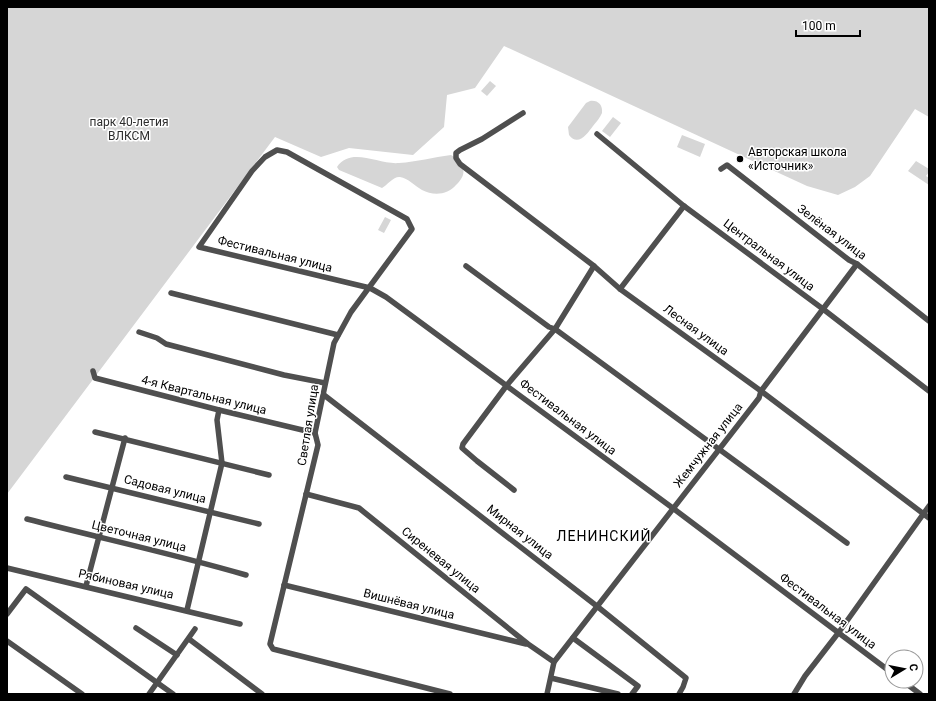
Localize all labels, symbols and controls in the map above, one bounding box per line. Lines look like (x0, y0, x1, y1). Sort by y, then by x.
scale bar (796, 12, 860, 38)
text: 100 m (802, 19, 836, 33)
park label: парк 40-летия ВЛКСМ (90, 115, 168, 143)
place label: Авторская школа «Источник» (748, 145, 847, 173)
marker: Авторская школа «Источник» (735, 154, 745, 164)
street label: Зелёная улица (795, 202, 869, 262)
street label: Центральная улица (721, 216, 817, 294)
street label: Фестивальная улица (216, 233, 334, 275)
street label: Лесная улица (661, 302, 731, 358)
street label: 4-я Квартальная улица (140, 373, 268, 417)
street label: Фестивальная улица (517, 376, 619, 458)
street label: Светлая улица (295, 383, 321, 467)
street label: Жемчужная улица (671, 400, 745, 490)
street label: Садовая улица (122, 472, 208, 506)
street label: Мирная улица (484, 502, 556, 562)
street label: Цветочная улица (90, 517, 188, 555)
street label: Сиреневая улица (399, 524, 483, 596)
district label: ЛЕНИНСКИЙ (557, 528, 651, 544)
street label: Рябиновая улица (77, 566, 175, 602)
street label: Фестивальная улица (777, 570, 879, 652)
street label: Вишнёвая улица (362, 586, 456, 622)
north arrow (884, 649, 924, 689)
text: С (906, 663, 920, 672)

